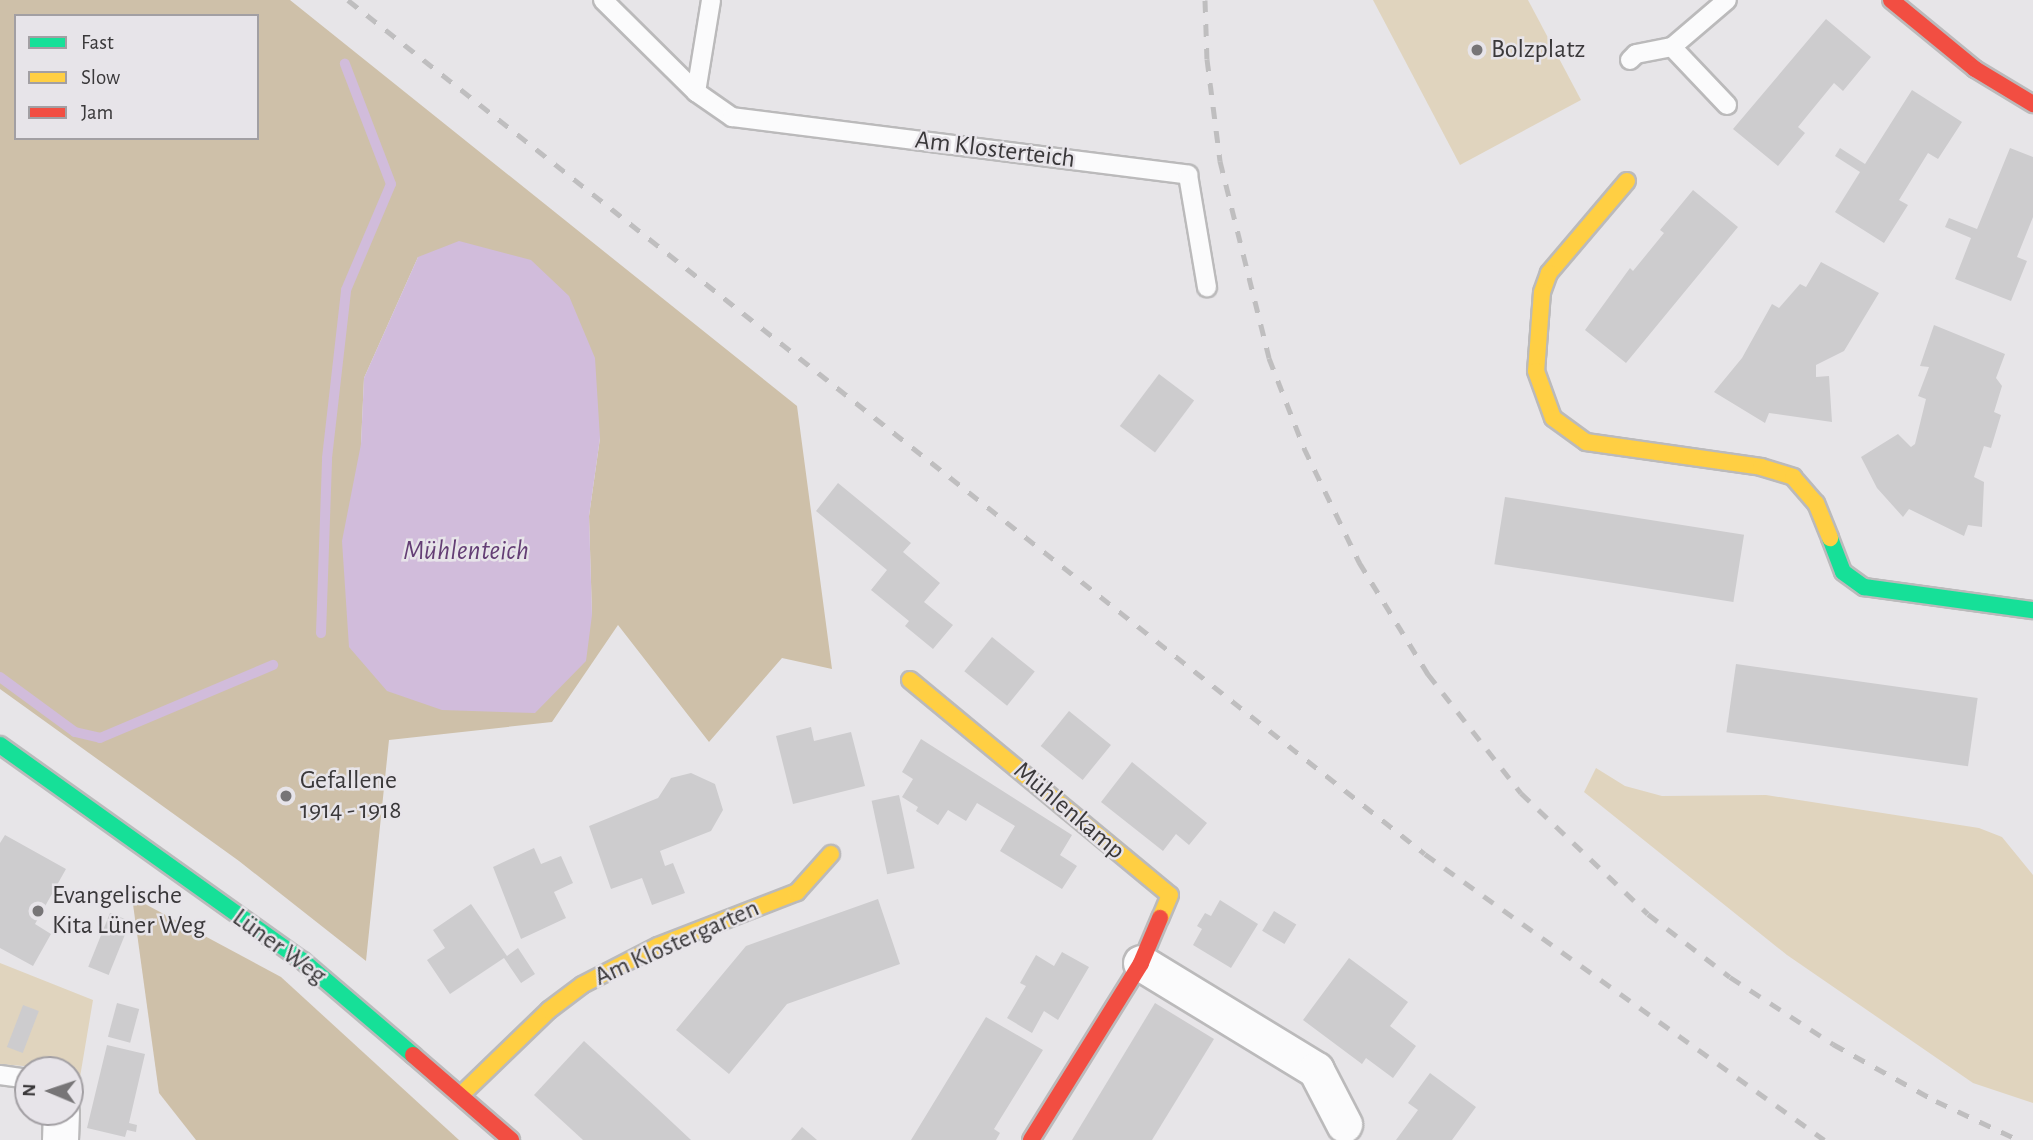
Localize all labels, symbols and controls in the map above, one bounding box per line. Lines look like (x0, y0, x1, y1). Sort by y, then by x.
legend (14, 14, 259, 140)
text: Fast (81, 32, 114, 53)
place label: Bolzplatz (1491, 34, 1585, 66)
marker: Bolzplatz (1469, 42, 1485, 58)
text: Slow (81, 67, 120, 88)
text: Jam (81, 102, 113, 123)
street label: Am Klosterteich (913, 125, 1077, 175)
water label: Mühlenteich (403, 534, 529, 568)
street label: Mühlenkamp (1007, 755, 1131, 867)
place label: Gefallene 1914 - 1918 (300, 765, 402, 826)
marker: Gefallene 1914 - 1918 (278, 788, 294, 804)
place label: Evangelische Kita Lüner Weg (52, 880, 205, 942)
street label: Am Klostergarten (590, 893, 764, 993)
marker: Evangelische Kita Lüner Weg (30, 903, 46, 919)
street label: Lüner Weg (226, 903, 332, 991)
north arrow (14, 1056, 84, 1126)
text: N (20, 1083, 39, 1097)

